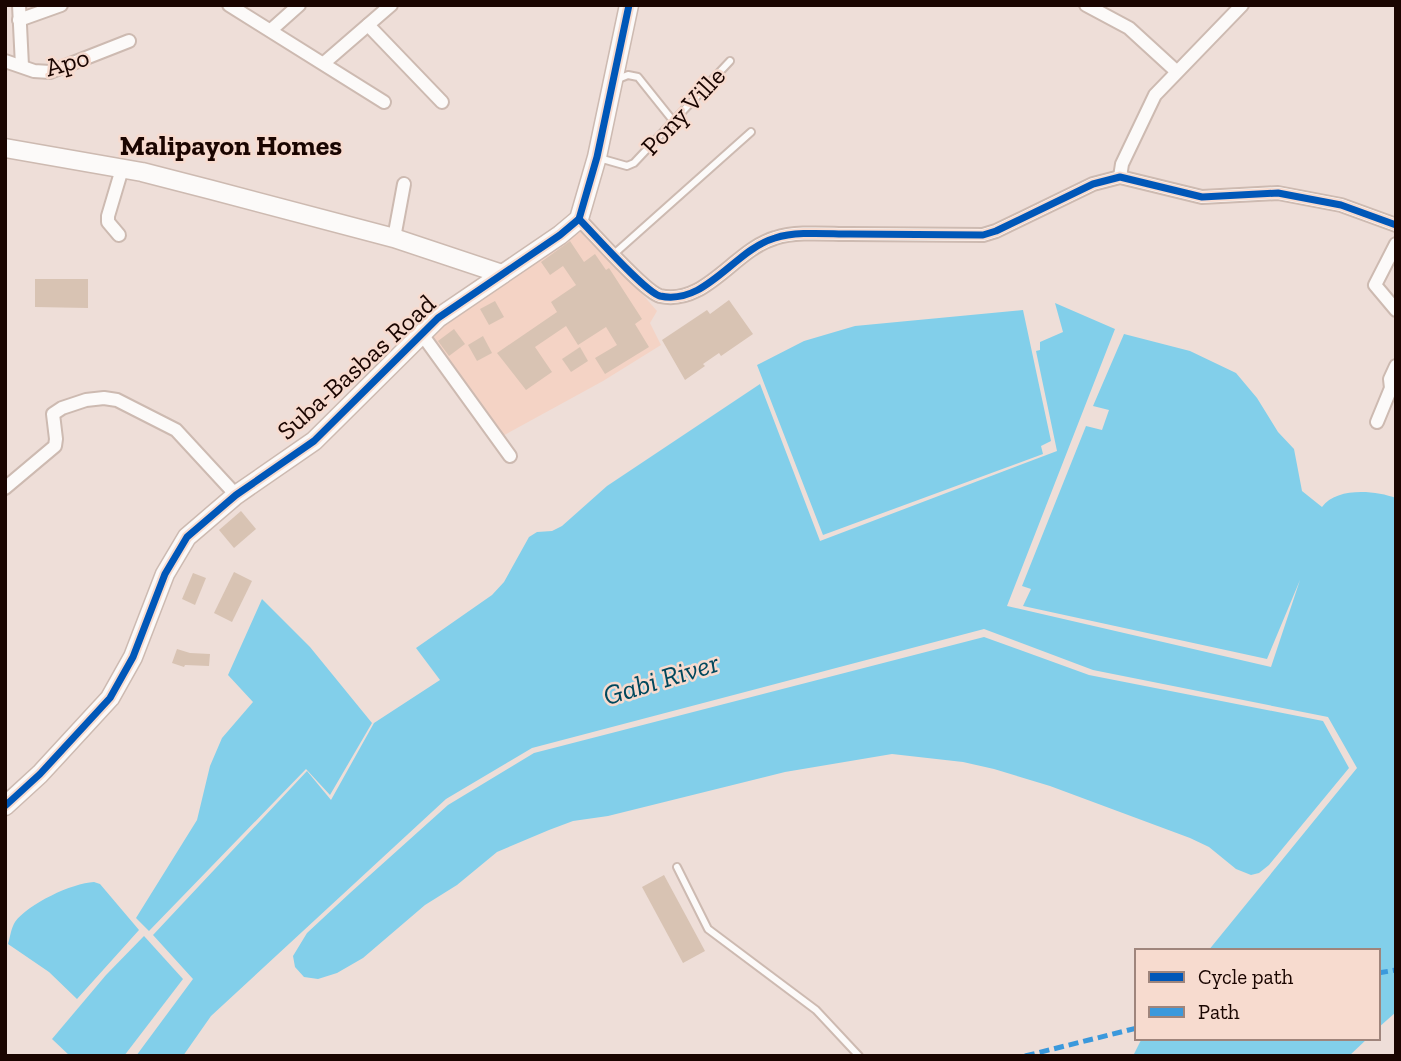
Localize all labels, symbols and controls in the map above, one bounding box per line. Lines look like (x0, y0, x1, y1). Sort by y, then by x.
street label: Apo (41, 41, 93, 83)
street label: Pony Ville (634, 60, 732, 162)
district label: Malipayon Homes (120, 129, 342, 162)
street label: Suba-Basbas Road (270, 287, 442, 447)
water label: Gabi River (599, 646, 723, 712)
legend (1135, 949, 1380, 1040)
text: Cycle path (1198, 964, 1293, 989)
text: Path (1198, 999, 1240, 1024)

